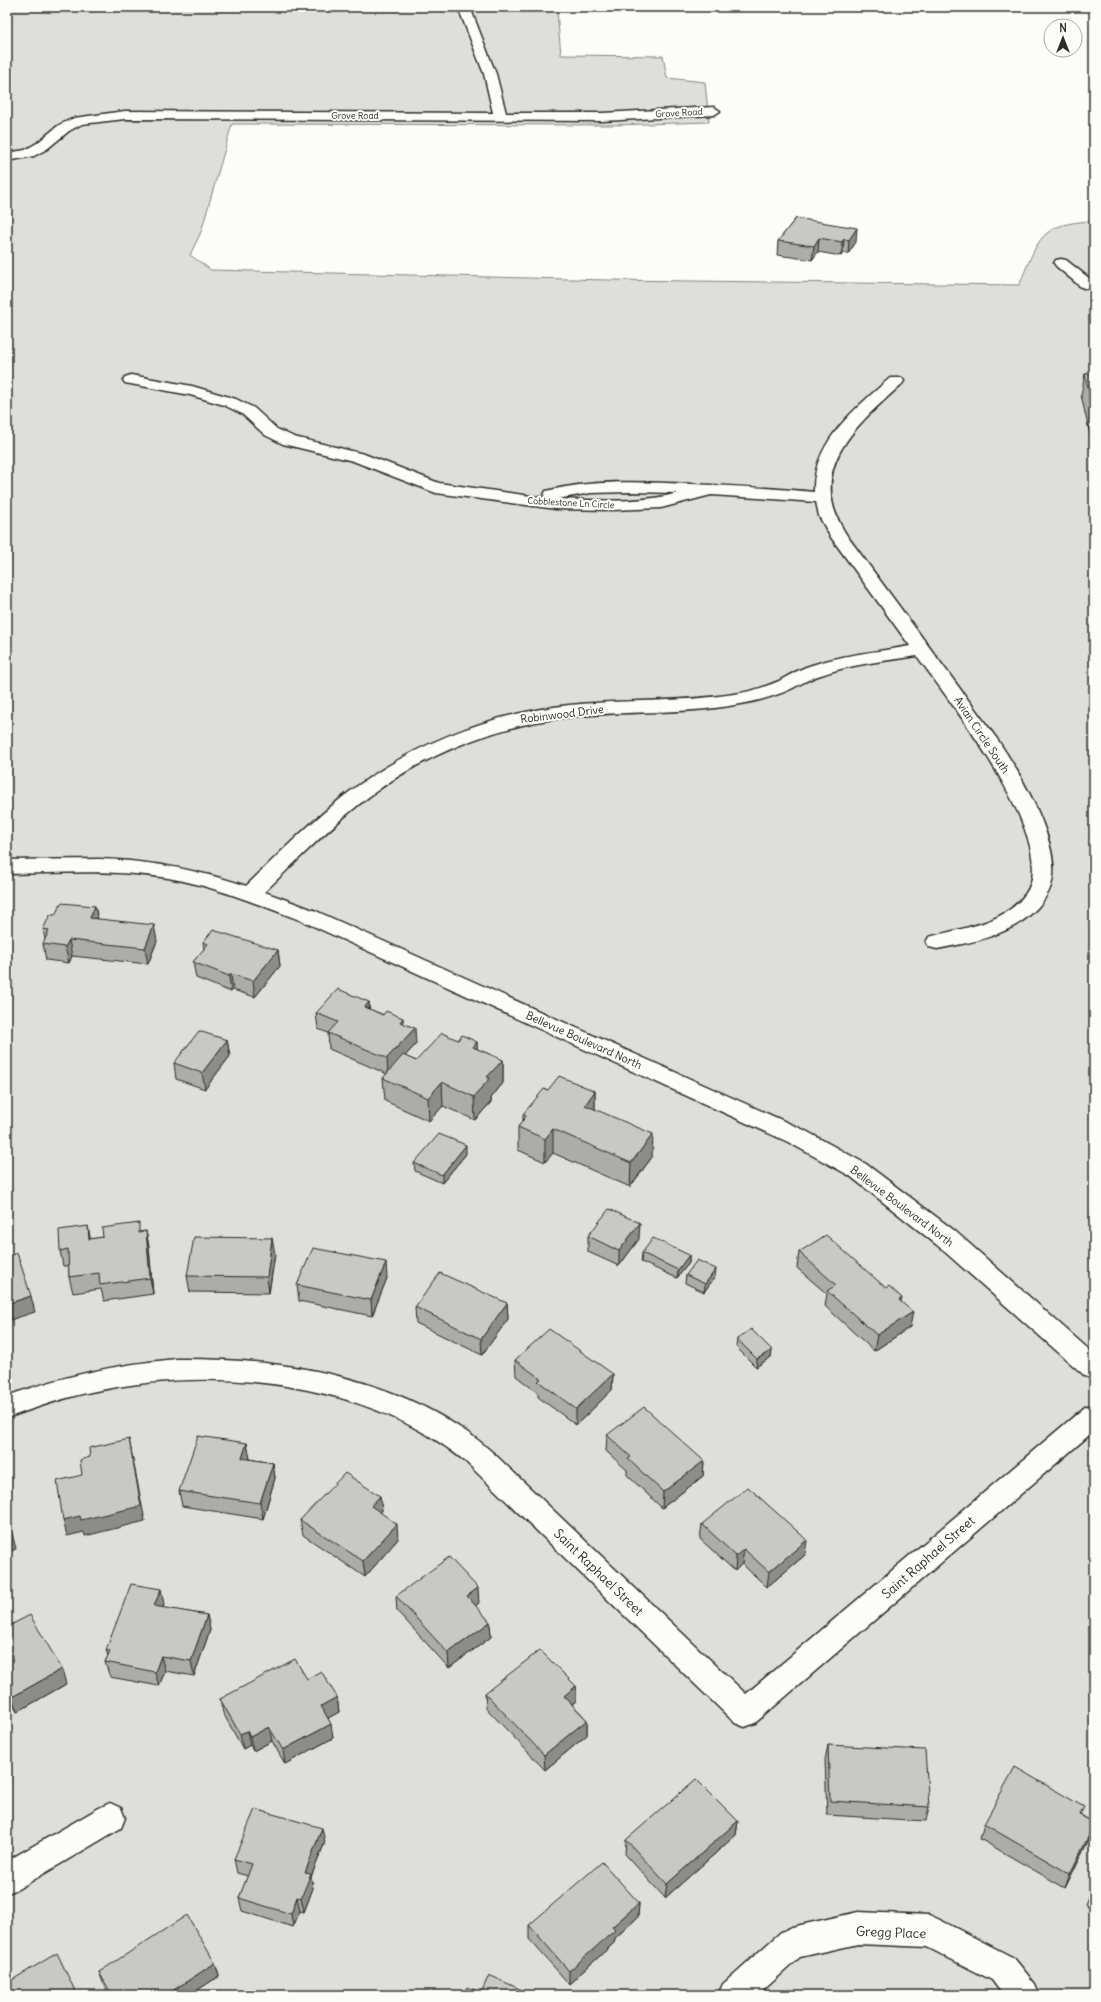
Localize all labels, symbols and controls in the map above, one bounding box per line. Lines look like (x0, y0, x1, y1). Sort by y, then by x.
north arrow (1043, 18, 1083, 58)
text: N (1059, 21, 1067, 35)
street label: Grove Road (655, 106, 703, 119)
street label: Grove Road (331, 110, 379, 121)
street label: Cobblestone Ln Circle (527, 495, 615, 510)
street label: Avian Circle South (951, 694, 1013, 776)
street label: Robinwood Drive (519, 702, 605, 726)
street label: Bellevue Boulevard North (524, 1008, 644, 1072)
street label: Bellevue Boulevard North (848, 1163, 956, 1249)
street label: Saint Raphael Street (878, 1512, 979, 1603)
street label: Saint Raphael Street (550, 1525, 647, 1620)
street label: Gregg Place (856, 1923, 926, 1942)

